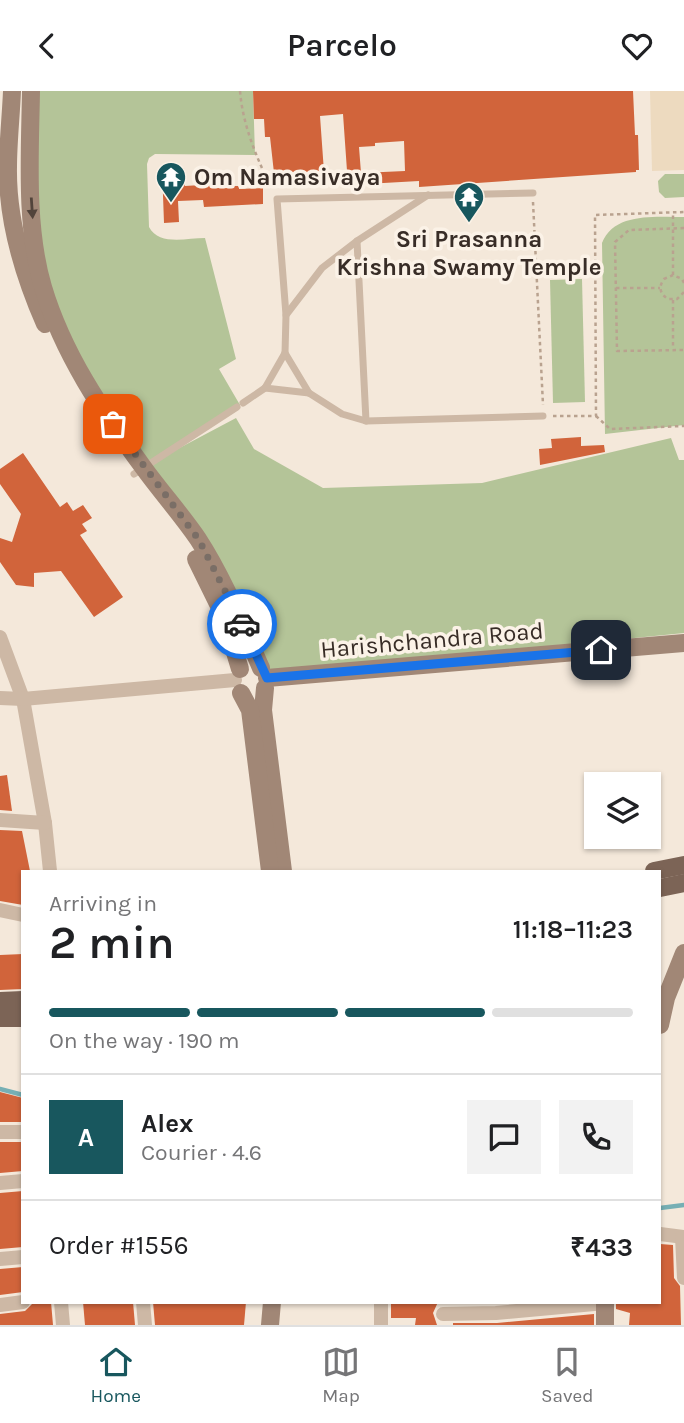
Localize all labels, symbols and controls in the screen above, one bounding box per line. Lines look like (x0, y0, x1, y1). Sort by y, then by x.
icon: back (28, 27, 66, 65)
text: Parcelo (287, 27, 397, 64)
icon: heart (618, 27, 656, 65)
temple icon: Om Namasivaya (154, 160, 188, 204)
place label: Om Namasivaya (194, 163, 380, 191)
temple icon: Sri Prasanna Krishna Swamy Temple (452, 180, 486, 224)
one-way arrow (27, 197, 38, 219)
place label: Sri Prasanna Krishna Swamy Temple (336, 225, 602, 281)
pin (83, 394, 143, 454)
icon: bag (94, 405, 132, 443)
courier (207, 589, 277, 659)
icon: car (223, 605, 261, 643)
street label: Harishchandra Road (319, 616, 545, 664)
pin (571, 620, 631, 680)
icon: home (582, 631, 620, 669)
map controls (584, 772, 661, 849)
button: layers (584, 772, 661, 849)
text: Arriving in (49, 890, 157, 917)
text: 11:18–11:23 (513, 914, 633, 945)
text: 2 min (49, 916, 175, 970)
text: On the way · 190 m (49, 1027, 240, 1054)
button: chat (467, 1100, 541, 1174)
button: phone (559, 1100, 633, 1174)
text: Alex (141, 1108, 193, 1139)
text: A (78, 1122, 94, 1153)
text: Courier · 4.6 (141, 1139, 262, 1166)
text: Order #1556 (49, 1230, 189, 1261)
text: ₹433 (570, 1232, 633, 1263)
tab: Home (90, 1343, 141, 1407)
tab: Map (322, 1343, 360, 1407)
tab: Saved (541, 1343, 594, 1407)

